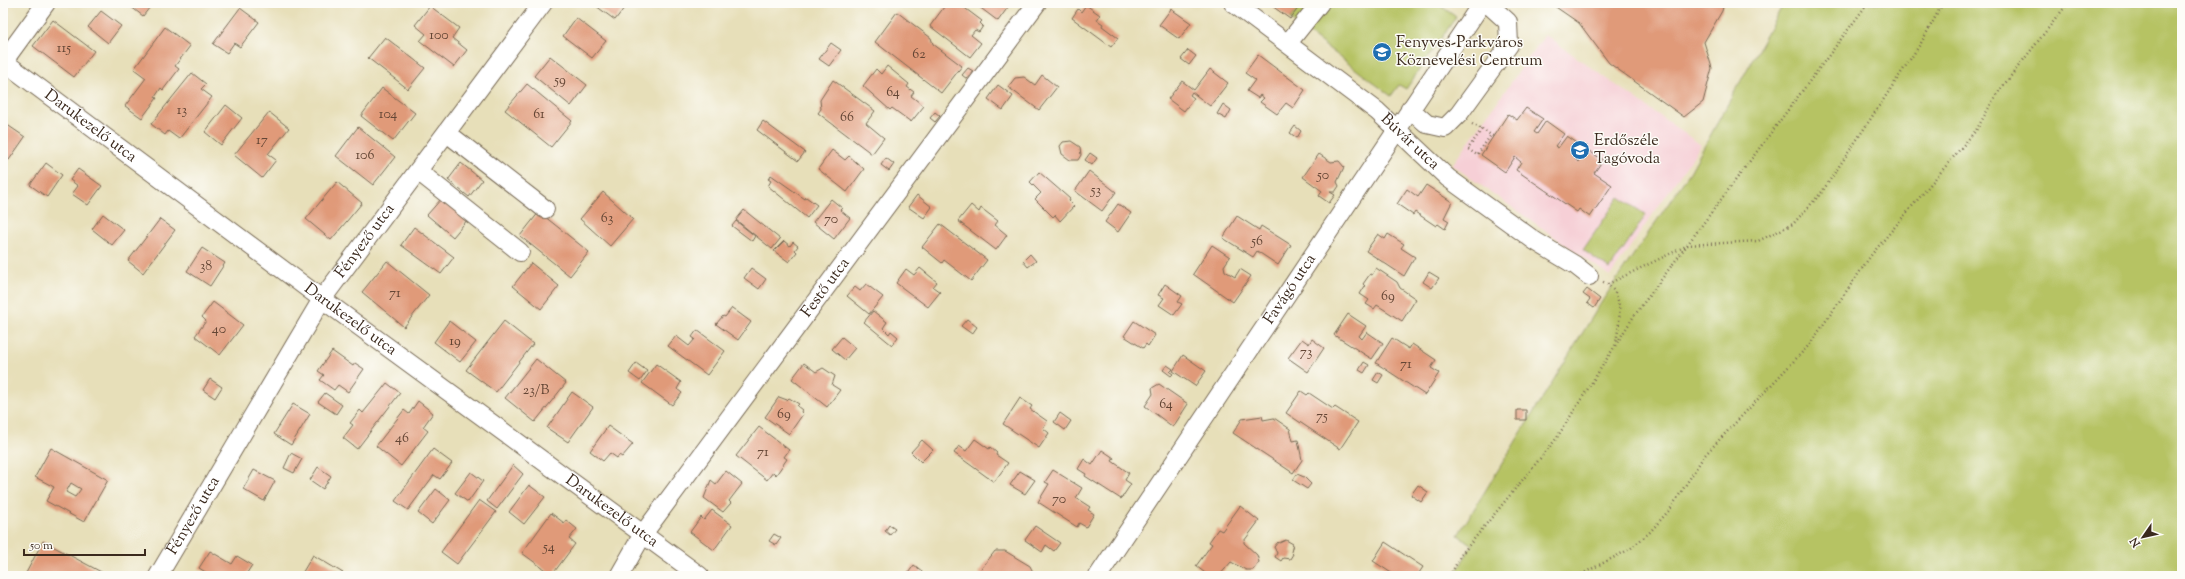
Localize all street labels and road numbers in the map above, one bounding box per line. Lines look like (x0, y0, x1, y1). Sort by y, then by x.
street label: Darukezelő utca (39, 84, 142, 169)
street label: Búvár utca (1375, 108, 1445, 176)
street label: Fényező utca (330, 199, 401, 283)
street label: Favágó utca (1258, 249, 1322, 329)
street label: Festő utca (796, 253, 856, 322)
street label: Darukezelő utca (299, 278, 402, 362)
street label: Darukezelő utca (560, 469, 663, 553)
street label: Fényező utca (161, 472, 226, 559)

